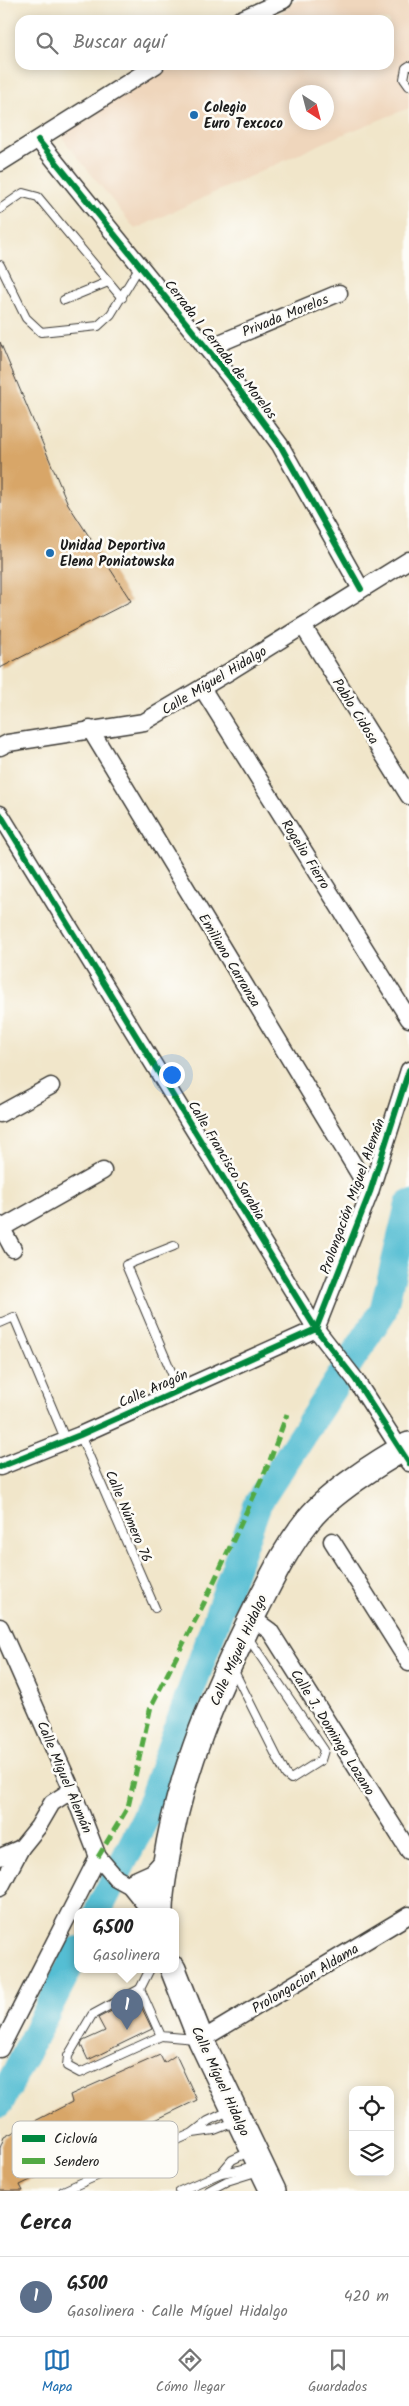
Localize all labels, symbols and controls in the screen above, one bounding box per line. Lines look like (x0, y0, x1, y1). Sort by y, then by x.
search box (15, 15, 394, 70)
text: Buscar aquí (73, 28, 165, 58)
icon: search (33, 29, 61, 57)
north arrow (289, 85, 334, 130)
place label: Colegio Euro Texcoco (204, 97, 284, 135)
marker: Colegio Euro Texcoco (188, 109, 200, 121)
street label: Cerrada 1 Cerrada de Morelos (158, 275, 282, 424)
street label: Privada Morelos (239, 289, 332, 343)
place label: Unidad Deportiva Elena Poniatowska (60, 535, 174, 573)
marker: Unidad Deportiva Elena Poniatowska (44, 547, 56, 559)
street label: Calle Míguel Hidalgo (158, 641, 271, 721)
street label: Pablo Cidosa (326, 674, 384, 749)
street label: Rogelio Fierro (275, 815, 335, 894)
street label: Emiliano Carranza (192, 909, 266, 1012)
your location (159, 1062, 185, 1088)
street label: Calle Francisco Sarabia (182, 1097, 271, 1224)
street label: Prolongación Miguel Alemán (314, 1115, 391, 1277)
street label: Calle Aragón (115, 1364, 192, 1414)
street label: Calle Número 76 (99, 1467, 157, 1566)
street label: Calle Míguel Hidalgo (205, 1591, 273, 1709)
street label: Calle J. Domingo Lozano (284, 1665, 380, 1800)
street label: Calle Miguel Alemán (30, 1718, 98, 1837)
popup (74, 1908, 179, 1973)
text: G500 (93, 1913, 133, 1943)
street label: Prolongacion Aldama (248, 1938, 363, 2020)
text: Gasolinera (93, 1943, 160, 1968)
pin: 1 (111, 1989, 143, 2030)
street label: Calle Míguel Hidalgo (185, 2023, 255, 2140)
map controls (349, 2086, 394, 2176)
button: locate (349, 2086, 394, 2131)
legend (12, 2121, 178, 2178)
text: Ciclovía (54, 2128, 98, 2150)
button: layers (349, 2131, 394, 2176)
text: Sendero (54, 2151, 99, 2173)
text: Cerca (20, 2207, 72, 2240)
text: G500 (67, 2269, 107, 2299)
text: 1 (34, 2284, 38, 2309)
text: 420 m (344, 2284, 389, 2309)
text: Gasolinera · Calle Míguel Hidalgo (67, 2299, 288, 2324)
tab: Mapa (42, 2346, 73, 2398)
tab: Cómo llegar (156, 2346, 225, 2398)
tab: Guardados (308, 2346, 367, 2398)

